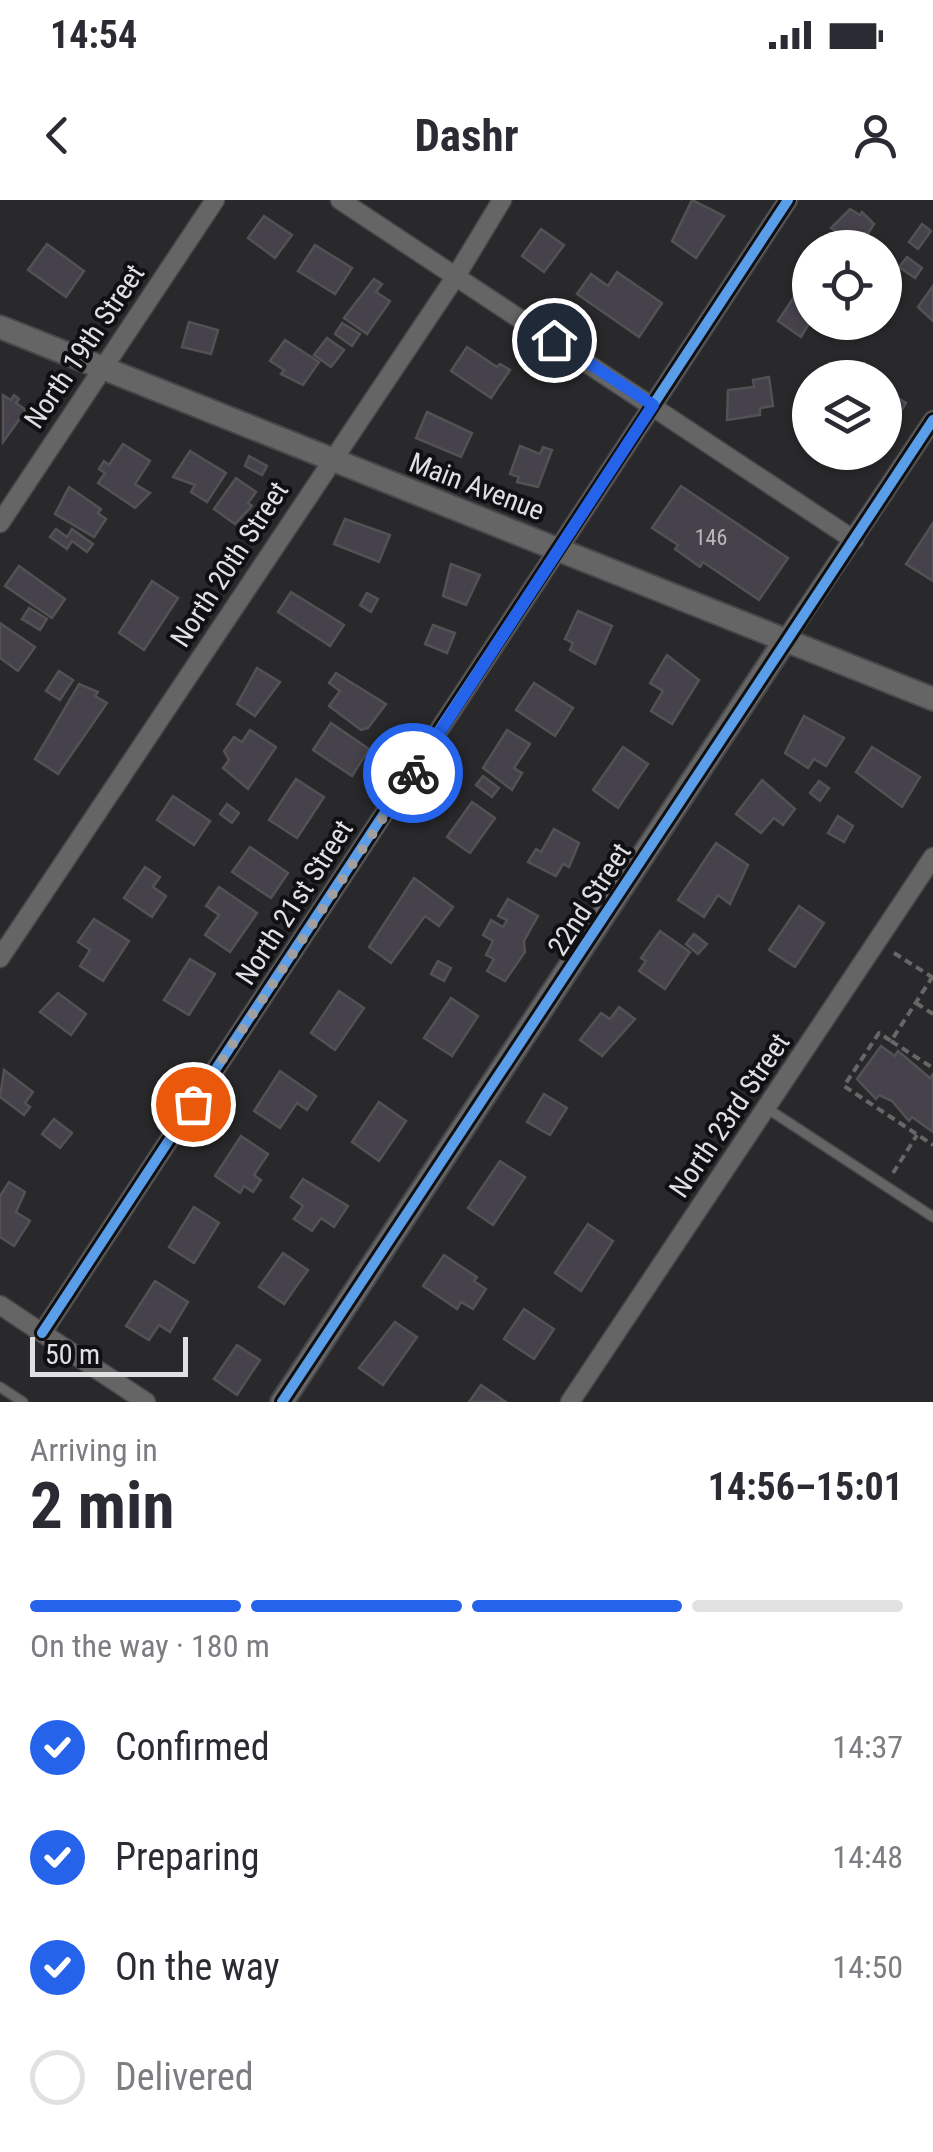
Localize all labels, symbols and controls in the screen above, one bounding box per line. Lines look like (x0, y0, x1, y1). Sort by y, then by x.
text: 14:54 (50, 13, 137, 57)
icon: back (30, 108, 85, 163)
icon: person (848, 108, 903, 163)
text: Dashr (414, 109, 519, 162)
map controls (792, 230, 902, 470)
button: locate (792, 230, 902, 340)
street label: North 19th Street (18, 258, 151, 434)
pin (512, 298, 597, 383)
icon: home (527, 313, 582, 368)
button: layers (792, 360, 902, 470)
street label: Main Avenue (405, 446, 549, 527)
street label: North 20th Street (164, 475, 295, 653)
house number: 146 (695, 525, 727, 550)
courier (363, 723, 463, 823)
icon: bike (386, 746, 441, 801)
street label: North 21st Street (229, 814, 360, 991)
street label: 22nd Street (541, 837, 638, 962)
street label: North 23rd Street (662, 1027, 796, 1204)
pin (151, 1062, 236, 1147)
icon: bag (166, 1077, 221, 1132)
scale bar (30, 1332, 188, 1376)
text: 50 m (45, 1338, 100, 1371)
text: Arriving in (30, 1431, 158, 1469)
text: 14:56–15:01 (708, 1465, 903, 1509)
text: 2 min (30, 1468, 174, 1544)
text: On the way · 180 m (30, 1627, 270, 1665)
icon: check (30, 1720, 85, 1775)
text: Confirmed (115, 1725, 270, 1769)
text: 14:37 (832, 1728, 903, 1766)
icon: check (30, 1830, 85, 1885)
text: Preparing (115, 1835, 260, 1879)
text: 14:48 (832, 1838, 903, 1876)
icon: check (30, 1940, 85, 1995)
text: On the way (115, 1945, 280, 1989)
text: 14:50 (832, 1948, 903, 1986)
text: Delivered (115, 2055, 254, 2099)

